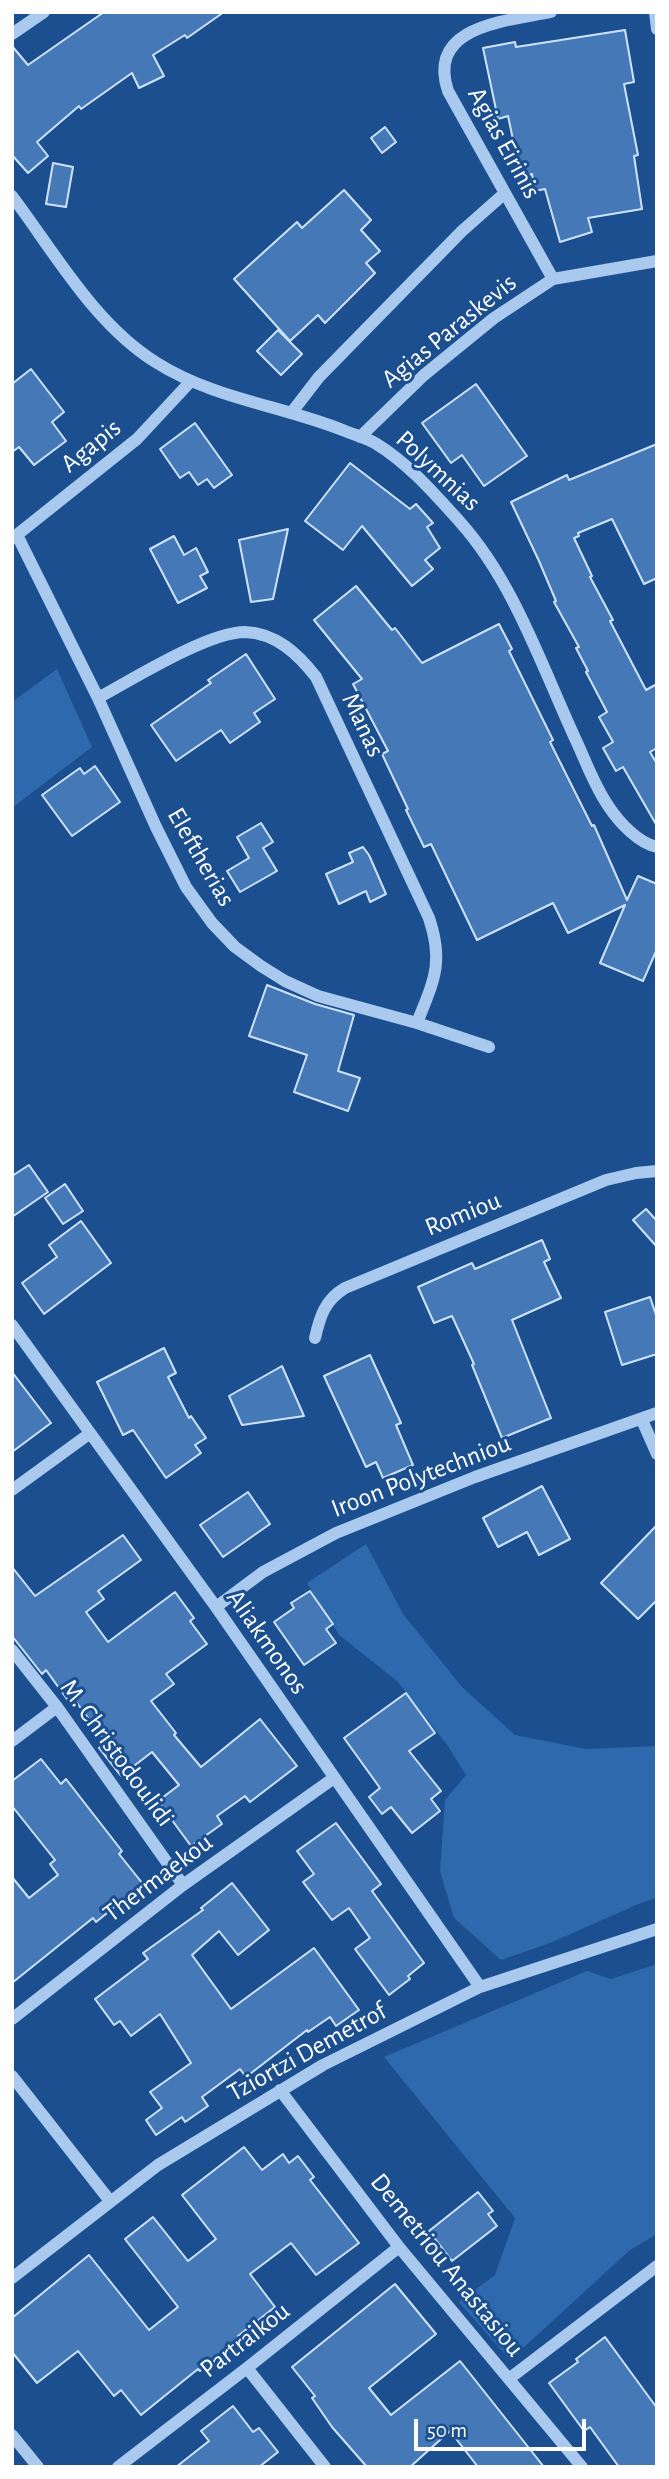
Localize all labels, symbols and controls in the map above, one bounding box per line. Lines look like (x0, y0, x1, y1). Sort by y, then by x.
street label: Agias Eirinis (461, 82, 547, 204)
street label: Agias Paraskevis (375, 267, 523, 395)
street label: Agapis (55, 412, 127, 480)
street label: Polymnias (389, 424, 487, 518)
street label: Manas (335, 688, 391, 762)
street label: Eleftherias (160, 802, 242, 912)
street label: Romiou (420, 1185, 506, 1243)
street label: Iroon Polytechniou (327, 1427, 515, 1525)
street label: Aliakmonos (220, 1584, 314, 1700)
street label: M. Christodoulidi (53, 1673, 181, 1833)
street label: Thermaekou (97, 1827, 219, 1929)
street label: Tziortzi Demetrof (222, 1995, 392, 2109)
street label: Demetriou Anastasiou (363, 2167, 531, 2363)
street label: Partraikou (194, 2295, 296, 2385)
scale bar (417, 2406, 588, 2450)
text: 50 m (427, 2420, 467, 2441)

